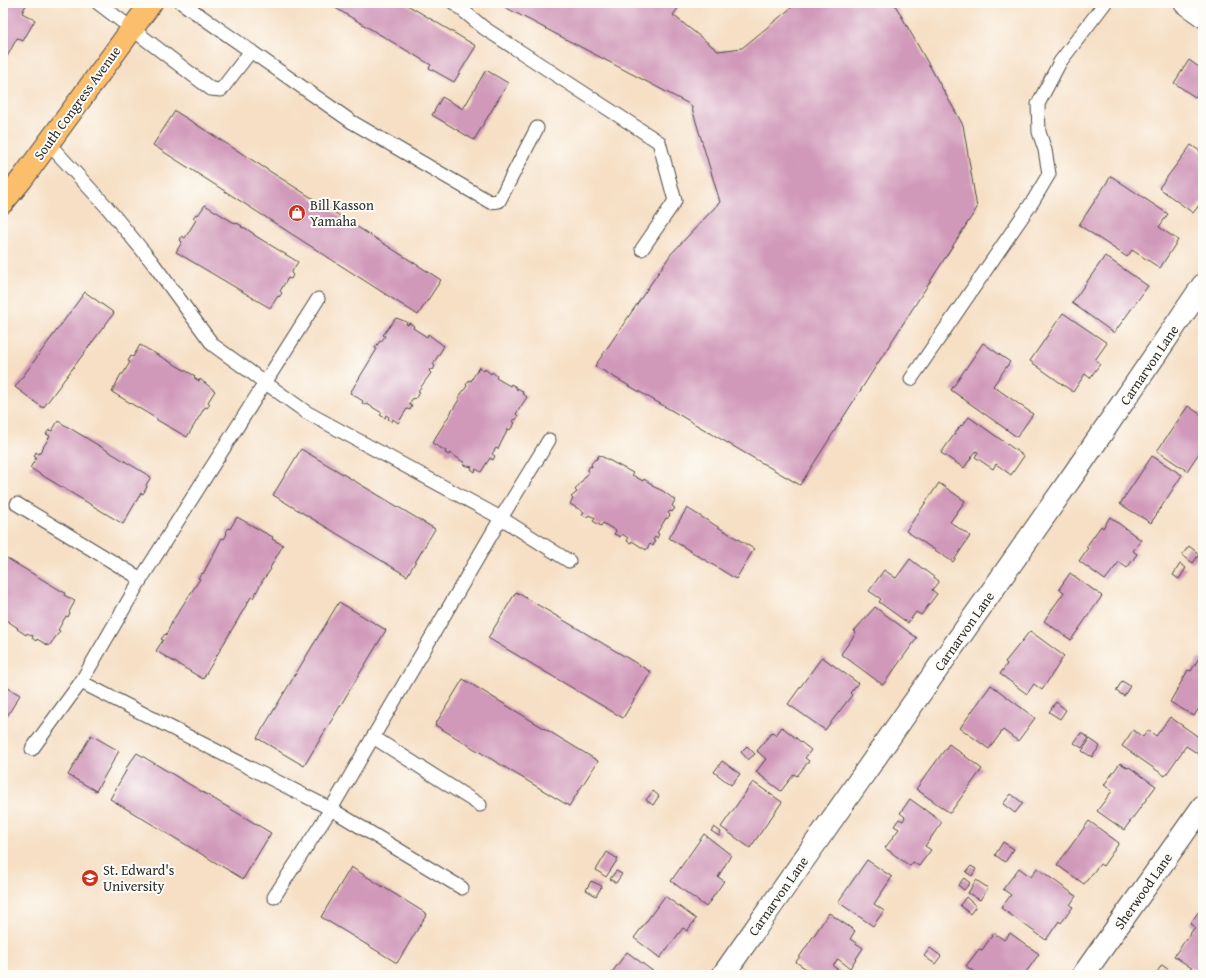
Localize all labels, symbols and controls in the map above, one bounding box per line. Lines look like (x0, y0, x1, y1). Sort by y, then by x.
street label: South Congress Avenue (29, 42, 125, 164)
place label: Bill Kasson Yamaha (310, 195, 374, 231)
shop icon: Bill Kasson Yamaha (287, 203, 307, 223)
street label: Carnarvon Lane (1115, 321, 1184, 409)
street label: Carnarvon Lane (929, 587, 999, 675)
street label: Sherwood Lane (1109, 848, 1177, 933)
street label: Carnarvon Lane (743, 852, 813, 940)
place label: St. Edward's University (103, 860, 174, 896)
school or university icon: St. Edward's University (80, 868, 100, 888)

